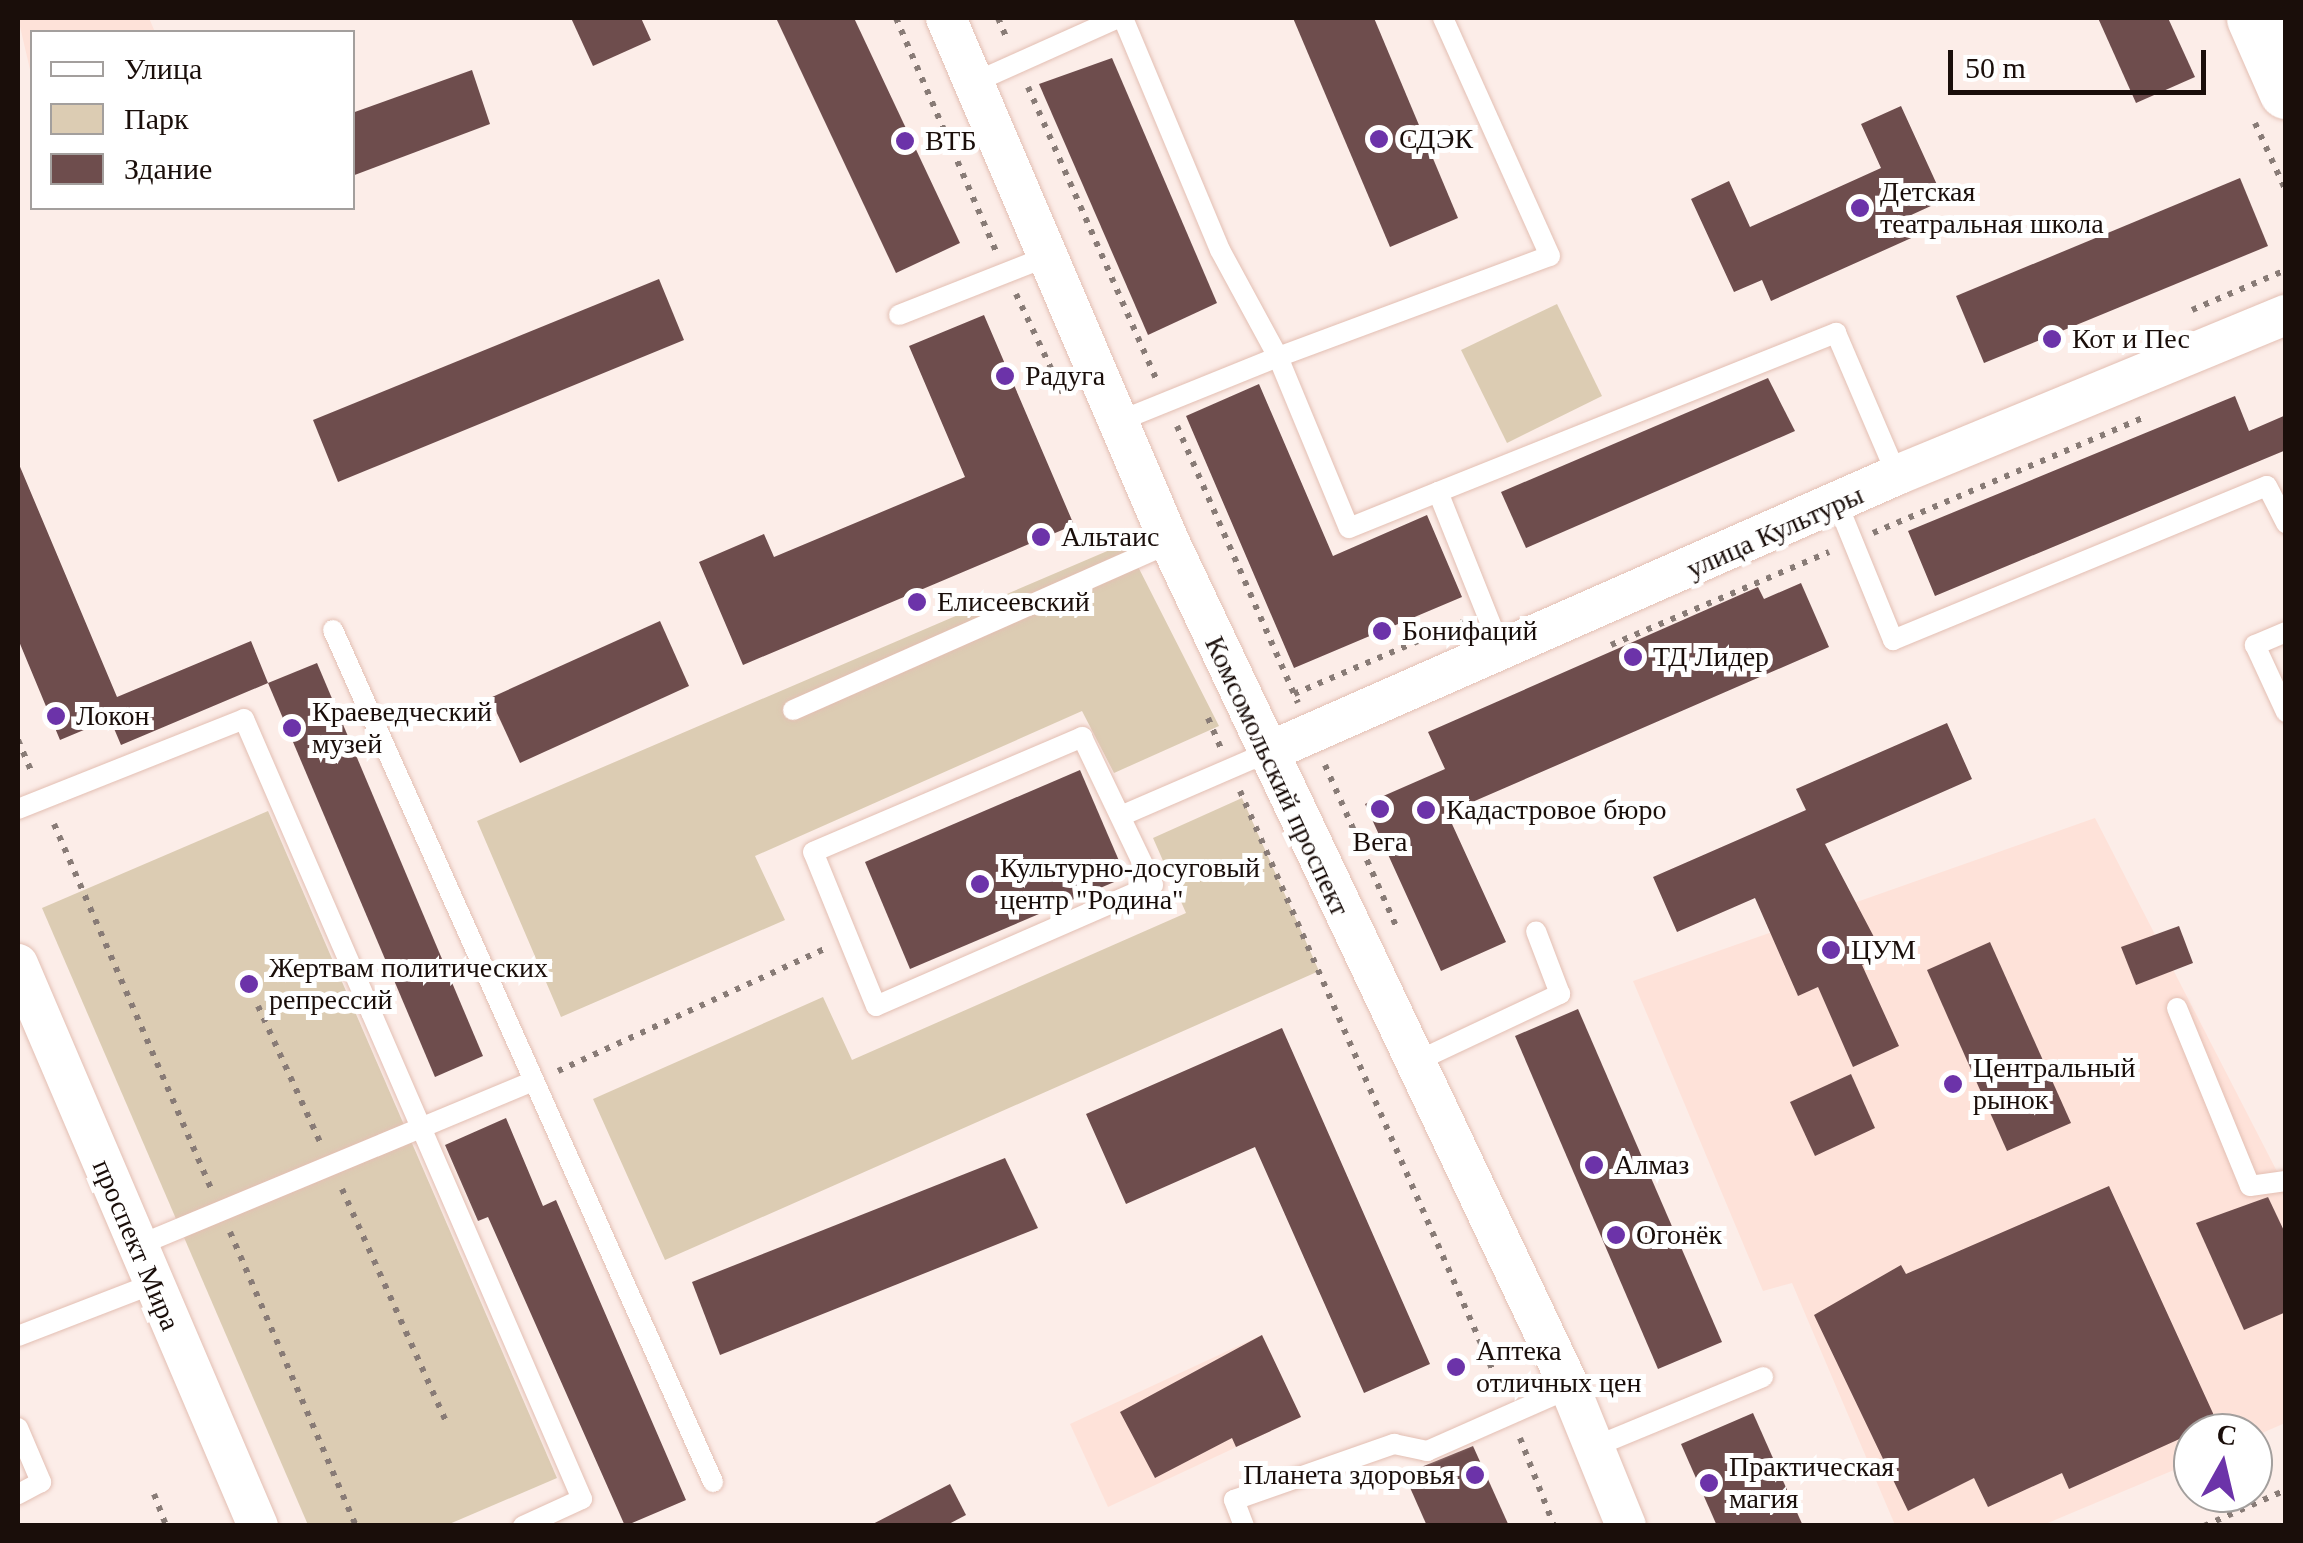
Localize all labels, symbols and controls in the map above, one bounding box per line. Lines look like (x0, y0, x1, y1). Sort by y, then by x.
legend (30, 30, 355, 210)
scale bar (1953, 30, 2210, 92)
text: 50 m (1965, 51, 2026, 84)
text: Улица (124, 52, 202, 85)
text: Парк (124, 102, 189, 135)
place label: СДЭК (1399, 122, 1473, 156)
place label: ВТБ (925, 124, 976, 158)
marker: СДЭК (1368, 128, 1390, 150)
marker: ВТБ (894, 130, 916, 152)
text: Здание (124, 152, 212, 185)
place label: Детская театральная школа (1880, 175, 2104, 241)
marker: Детская театральная школа (1849, 197, 1871, 219)
place label: Кот и Пес (2072, 322, 2190, 356)
marker: Кот и Пес (2041, 328, 2063, 350)
place label: Радуга (1025, 359, 1105, 393)
marker: Радуга (994, 365, 1016, 387)
street label: улица Культуры (1681, 478, 1869, 586)
place label: Альтаис (1061, 520, 1159, 554)
marker: Альтаис (1030, 526, 1052, 548)
place label: Елисеевский (937, 585, 1090, 619)
marker: Елисеевский (906, 591, 928, 613)
place label: Бонифаций (1402, 614, 1538, 648)
marker: Бонифаций (1371, 620, 1393, 642)
street label: Комсомольский проспект (1197, 631, 1357, 921)
place label: ТД Лидер (1653, 640, 1769, 674)
marker: ТД Лидер (1622, 646, 1644, 668)
place label: Краеведческий музей (312, 695, 492, 761)
place label: Локон (76, 699, 149, 733)
marker: Локон (45, 705, 67, 727)
marker: Краеведческий музей (281, 717, 303, 739)
place label: Кадастровое бюро (1446, 793, 1666, 827)
marker: Вега (1369, 798, 1391, 820)
marker: Кадастровое бюро (1415, 799, 1437, 821)
place label: Вега (1352, 825, 1408, 859)
place label: Культурно-досуговый центр "Родина" (1000, 851, 1260, 917)
marker: Культурно-досуговый центр "Родина" (969, 873, 991, 895)
place label: ЦУМ (1851, 933, 1916, 967)
marker: ЦУМ (1820, 939, 1842, 961)
place label: Жертвам политических репрессий (269, 951, 548, 1017)
marker: Жертвам политических репрессий (238, 973, 260, 995)
place label: Центральный рынок (1973, 1051, 2135, 1117)
marker: Центральный рынок (1942, 1073, 1964, 1095)
place label: Алмаз (1614, 1148, 1689, 1182)
marker: Алмаз (1583, 1154, 1605, 1176)
street label: проспект Мира (85, 1155, 187, 1335)
place label: Огонёк (1636, 1218, 1722, 1252)
marker: Огонёк (1605, 1224, 1627, 1246)
place label: Аптека отличных цен (1476, 1334, 1641, 1400)
marker: Аптека отличных цен (1445, 1356, 1467, 1378)
north arrow (2173, 1413, 2273, 1513)
text: С (2215, 1418, 2239, 1452)
place label: Практическая магия (1729, 1450, 1894, 1516)
place label: Планета здоровья (1243, 1458, 1455, 1492)
marker: Планета здоровья (1464, 1464, 1486, 1486)
marker: Практическая магия (1698, 1472, 1720, 1494)

